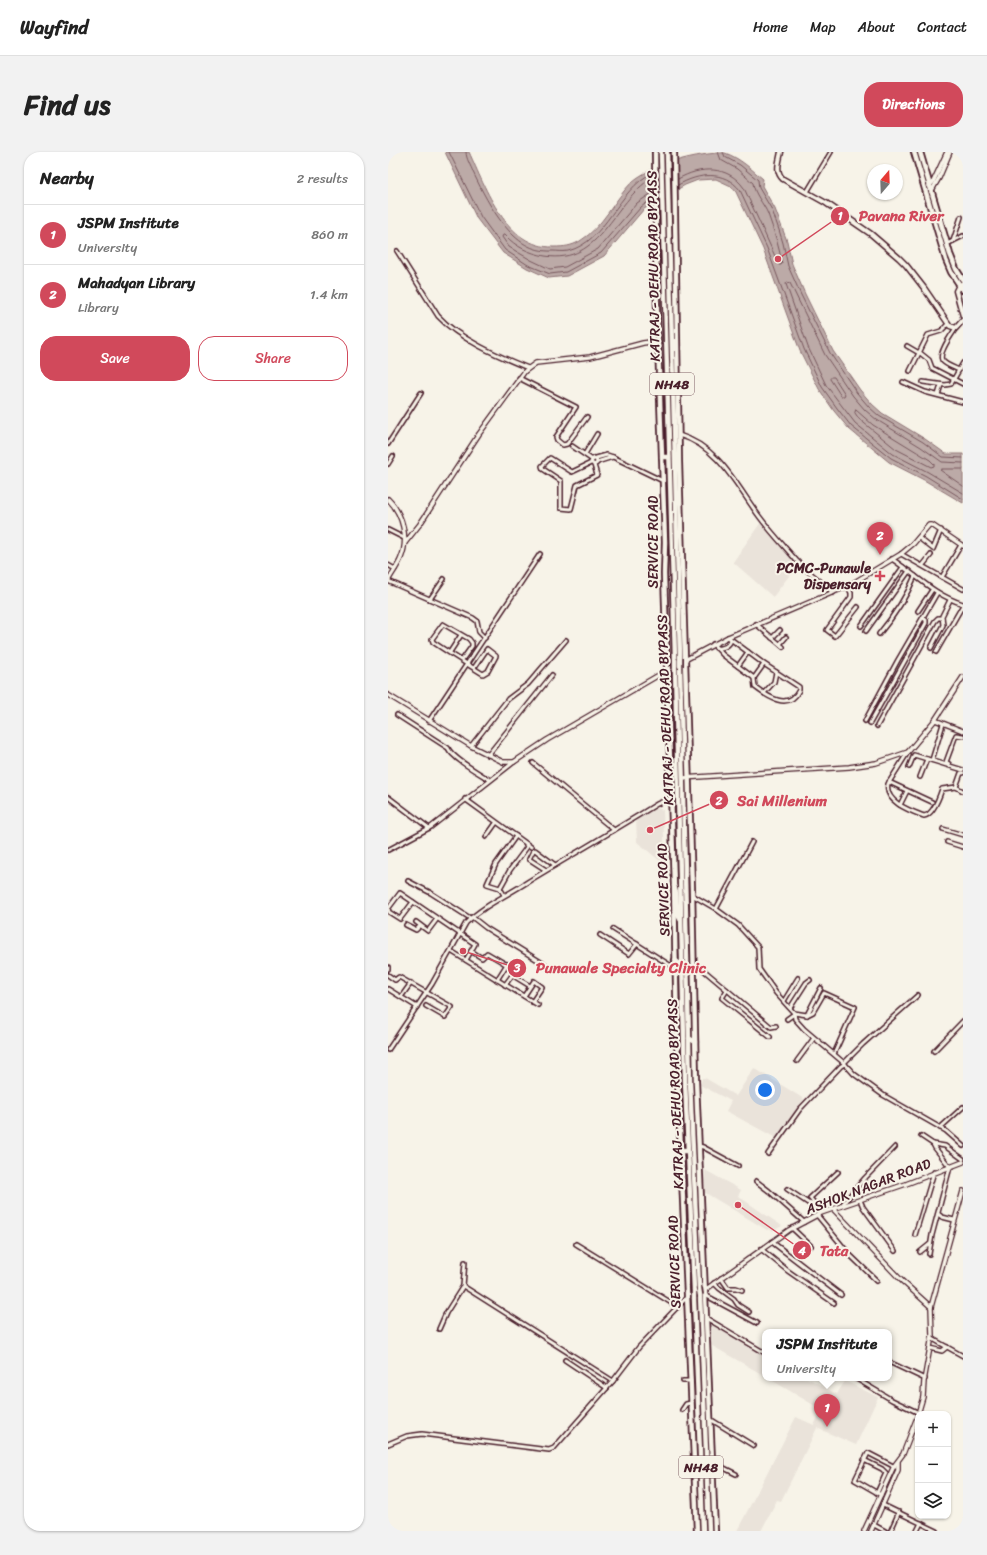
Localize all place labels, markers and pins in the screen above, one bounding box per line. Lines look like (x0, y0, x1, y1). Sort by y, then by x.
callout: Pavana River (830, 202, 951, 229)
pin: 2 (867, 522, 893, 555)
place label: PCMC-Punawle Dispensary (777, 556, 872, 597)
marker: PCMC-Punawle Dispensary (874, 570, 886, 582)
callout: Sai Millenium (709, 787, 834, 814)
callout: Punawale Specialty Clinic (507, 954, 714, 981)
callout: Tata (792, 1237, 857, 1264)
pin: 1 (814, 1394, 840, 1427)

